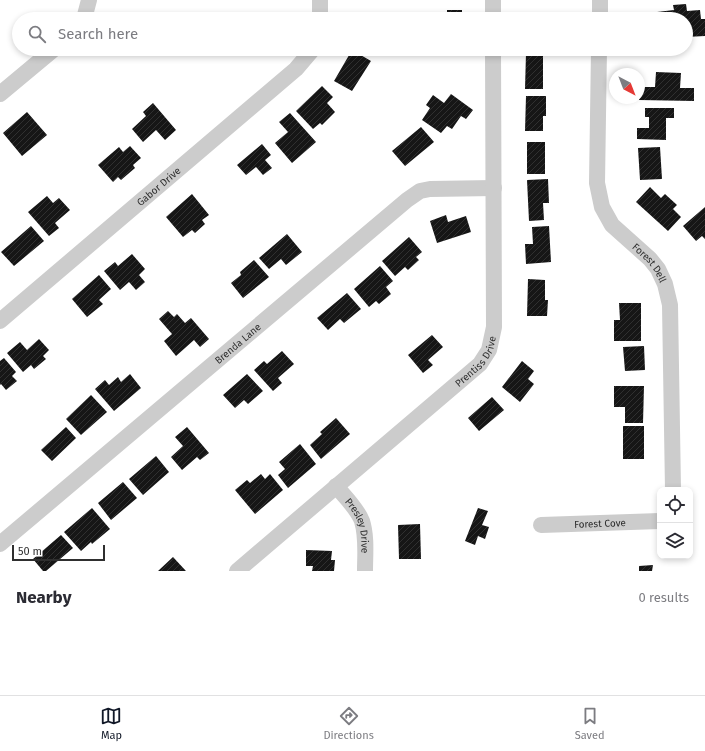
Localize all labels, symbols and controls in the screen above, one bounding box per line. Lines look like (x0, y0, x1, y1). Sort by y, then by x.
search box (12, 12, 693, 56)
icon: search (26, 23, 48, 45)
text: Search here (58, 25, 138, 43)
north arrow (609, 68, 645, 104)
street label: Gabor Drive (135, 165, 183, 209)
street label: Forest Dell (630, 241, 669, 285)
street label: Brenda Lane (213, 321, 264, 367)
street label: Prentiss Drive (453, 335, 499, 390)
map controls (657, 487, 693, 559)
button: locate (657, 487, 693, 523)
street label: Presley Drive (342, 496, 370, 553)
street label: Forest Cove (574, 517, 626, 531)
button: layers (657, 523, 693, 559)
scale bar (12, 543, 105, 562)
text: 50 m (18, 545, 42, 558)
text: Nearby (16, 587, 71, 608)
text: 0 results (638, 590, 689, 605)
tab: Map (100, 705, 122, 742)
tab: Directions (323, 705, 374, 742)
tab: Saved (575, 705, 605, 742)

